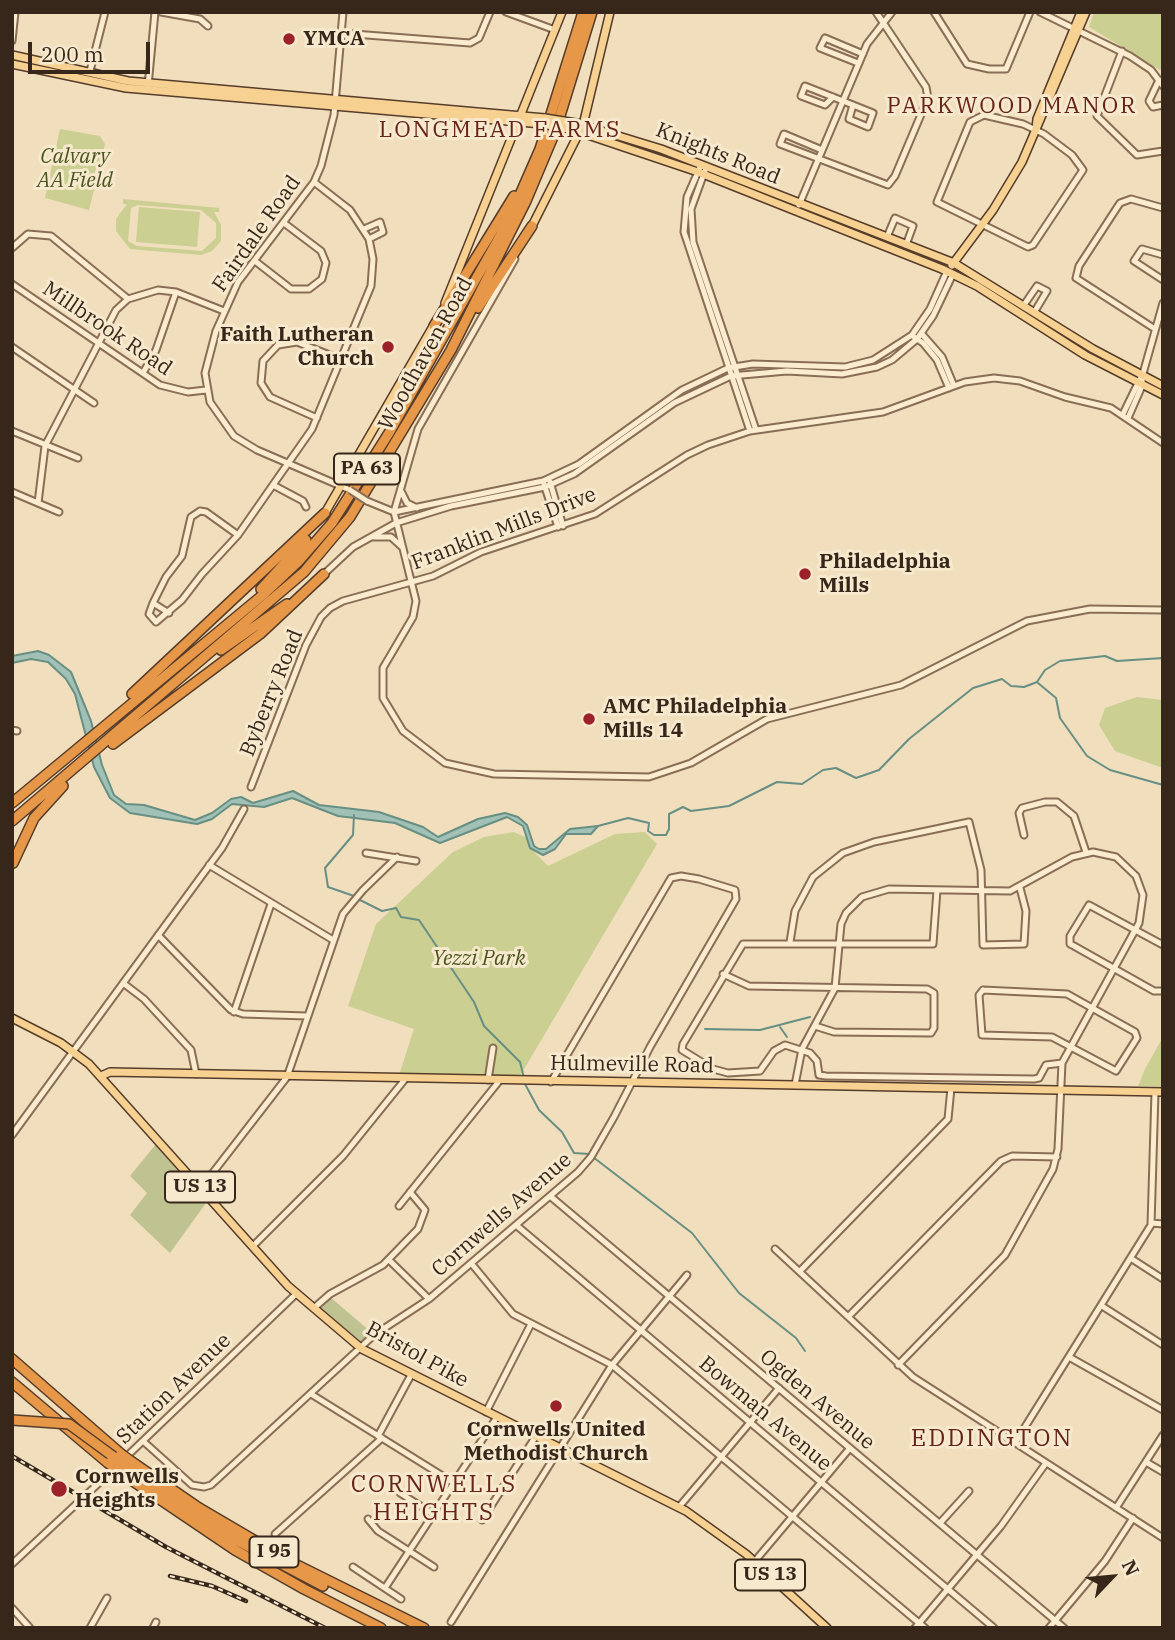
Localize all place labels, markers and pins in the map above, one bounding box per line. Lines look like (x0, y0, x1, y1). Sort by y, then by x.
place label: YMCA (303, 26, 365, 52)
marker: YMCA (281, 31, 297, 47)
place label: Faith Lutheran Church (220, 322, 374, 372)
marker: Faith Lutheran Church (380, 339, 396, 355)
place label: Philadelphia Mills (819, 549, 951, 599)
marker: Philadelphia Mills (797, 566, 813, 582)
place label: AMC Philadelphia Mills 14 (603, 694, 787, 744)
marker: AMC Philadelphia Mills 14 (581, 711, 597, 727)
marker: Cornwells United Methodist Church (548, 1398, 564, 1414)
place label: Cornwells United Methodist Church (464, 1417, 648, 1467)
place label: Cornwells Heights (75, 1464, 179, 1514)
marker: Cornwells Heights (49, 1479, 69, 1499)

